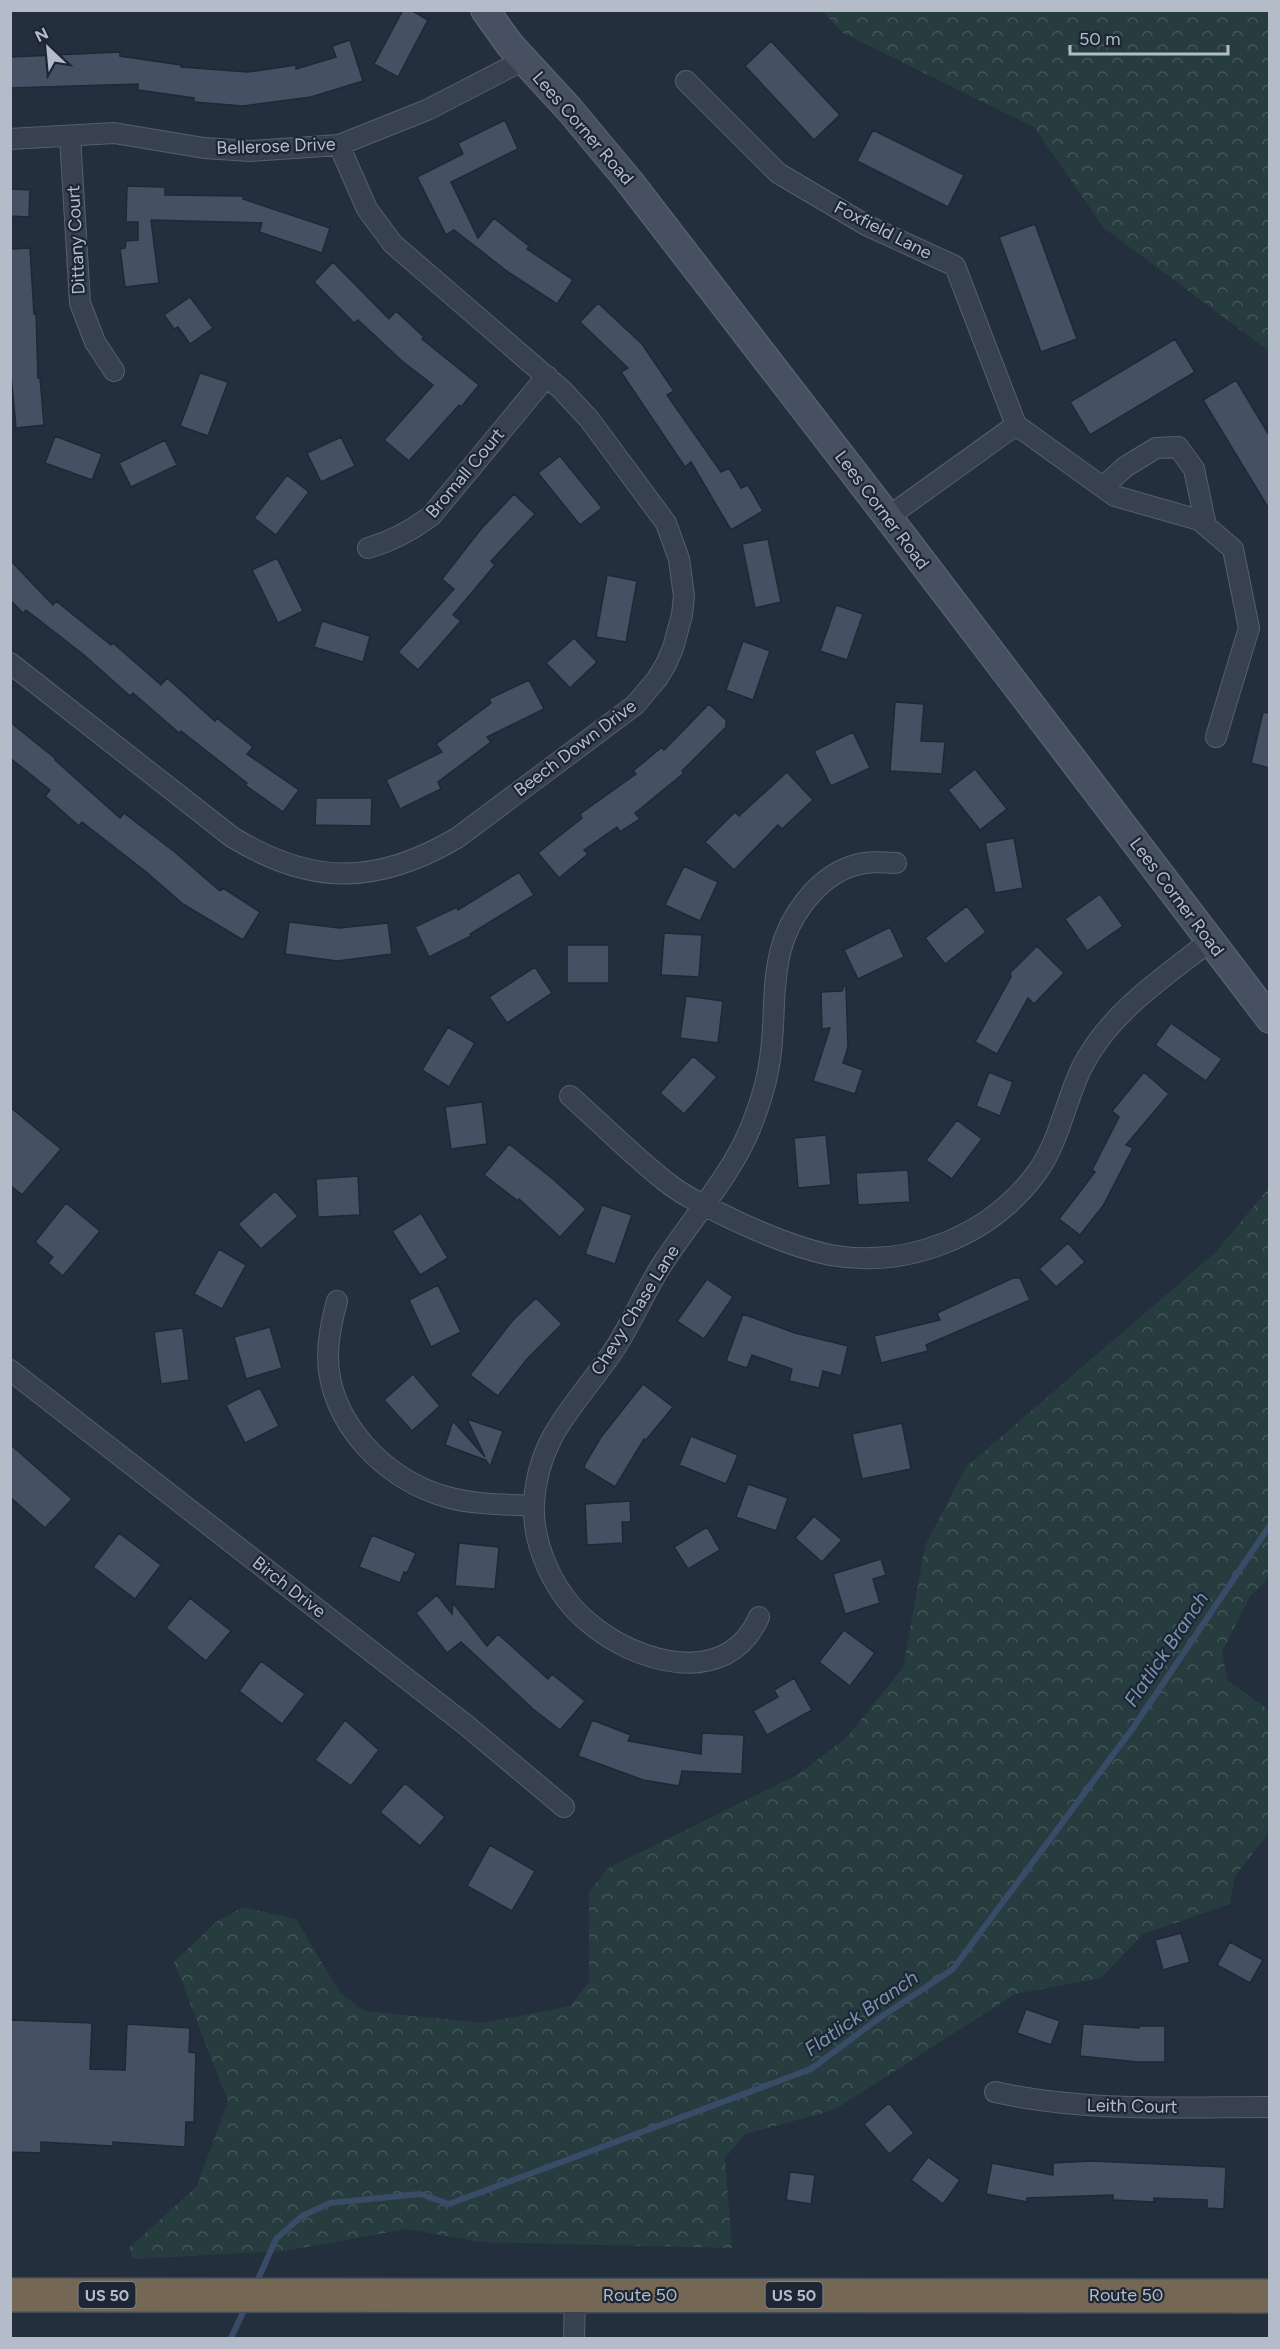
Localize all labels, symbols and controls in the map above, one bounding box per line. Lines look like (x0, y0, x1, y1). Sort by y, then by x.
north arrow (18, 18, 78, 78)
scale bar (1070, 18, 1228, 56)
text: N (32, 24, 51, 46)
text: 50 m (1079, 28, 1121, 50)
street label: Lees Corner Road (528, 67, 638, 189)
street label: Bellerose Drive (216, 133, 336, 159)
street label: Dittany Court (62, 185, 90, 295)
street label: Foxfield Lane (831, 196, 936, 264)
street label: Bromall Court (421, 423, 509, 522)
street label: Lees Corner Road (830, 446, 934, 574)
street label: Beech Down Drive (509, 695, 641, 801)
street label: Lees Corner Road (1125, 833, 1229, 961)
street label: Chevy Chase Lane (586, 1241, 684, 1379)
street label: Birch Drive (248, 1552, 330, 1623)
water label: Flatlick Branch (1119, 1587, 1213, 1711)
water label: Flatlick Branch (800, 1965, 922, 2061)
street label: Leith Court (1086, 2094, 1178, 2118)
road number: US 50 (78, 2282, 136, 2308)
road number: US 50 (766, 2282, 822, 2308)
street label: Route 50 (603, 2284, 677, 2306)
street label: Route 50 (1089, 2284, 1163, 2306)

